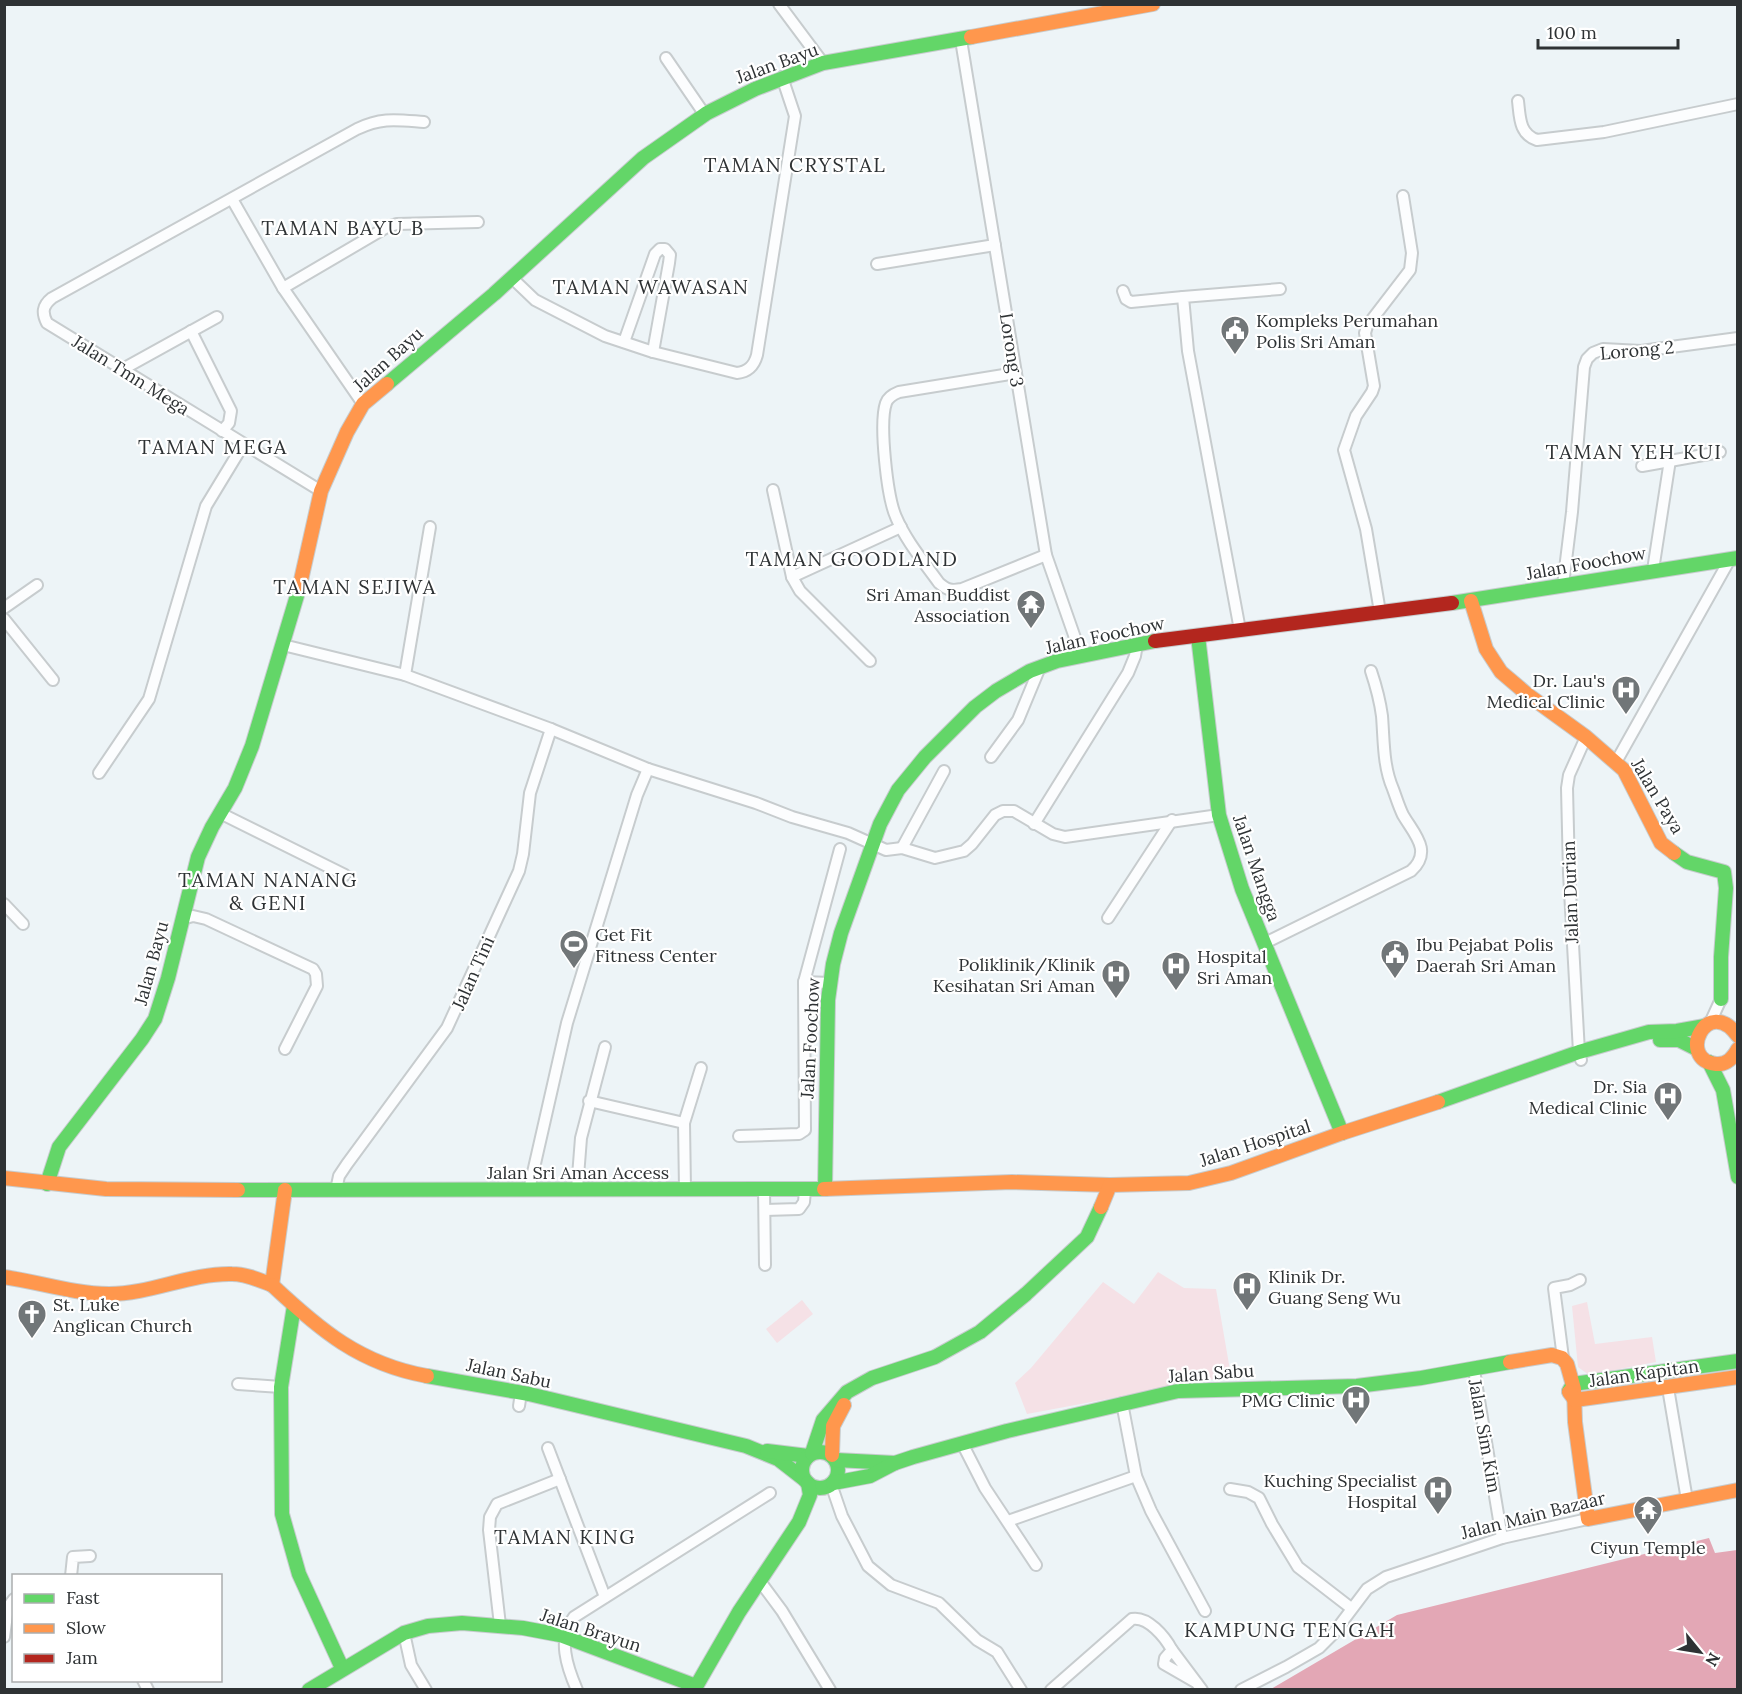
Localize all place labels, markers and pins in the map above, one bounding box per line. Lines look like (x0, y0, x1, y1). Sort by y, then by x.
place label: Kompleks Perumahan Polis Sri Aman (1256, 309, 1438, 353)
public building icon: Kompleks Perumahan Polis Sri Aman (1219, 314, 1251, 356)
place label: Sri Aman Buddist Association (866, 583, 1010, 627)
temple icon: Sri Aman Buddist Association (1015, 588, 1047, 630)
place label: Dr. Lau's Medical Clinic (1487, 669, 1605, 713)
hospital icon: Dr. Lau's Medical Clinic (1610, 674, 1642, 716)
place label: Get Fit Fitness Center (595, 923, 717, 967)
sports icon: Get Fit Fitness Center (558, 928, 590, 970)
place label: Ibu Pejabat Polis Daerah Sri Aman (1416, 933, 1556, 977)
public building icon: Ibu Pejabat Polis Daerah Sri Aman (1379, 938, 1411, 980)
place label: Hospital Sri Aman (1197, 945, 1272, 989)
hospital icon: Hospital Sri Aman (1160, 950, 1192, 992)
place label: Poliklinik/Klinik Kesihatan Sri Aman (933, 953, 1095, 997)
hospital icon: Poliklinik/Klinik Kesihatan Sri Aman (1100, 958, 1132, 1000)
place label: Dr. Sia Medical Clinic (1529, 1075, 1647, 1119)
hospital icon: Dr. Sia Medical Clinic (1652, 1080, 1684, 1122)
place label: Klinik Dr. Guang Seng Wu (1268, 1265, 1401, 1309)
hospital icon: Klinik Dr. Guang Seng Wu (1231, 1270, 1263, 1312)
place label: St. Luke Anglican Church (52, 1293, 192, 1337)
church icon: St. Luke Anglican Church (16, 1298, 48, 1340)
hospital icon: PMG Clinic (1340, 1384, 1372, 1426)
place label: PMG Clinic (1241, 1389, 1335, 1412)
place label: Kuching Specialist Hospital (1263, 1469, 1417, 1513)
hospital icon: Kuching Specialist Hospital (1422, 1474, 1454, 1516)
temple icon: Ciyun Temple (1632, 1494, 1664, 1536)
place label: Ciyun Temple (1590, 1536, 1706, 1559)

